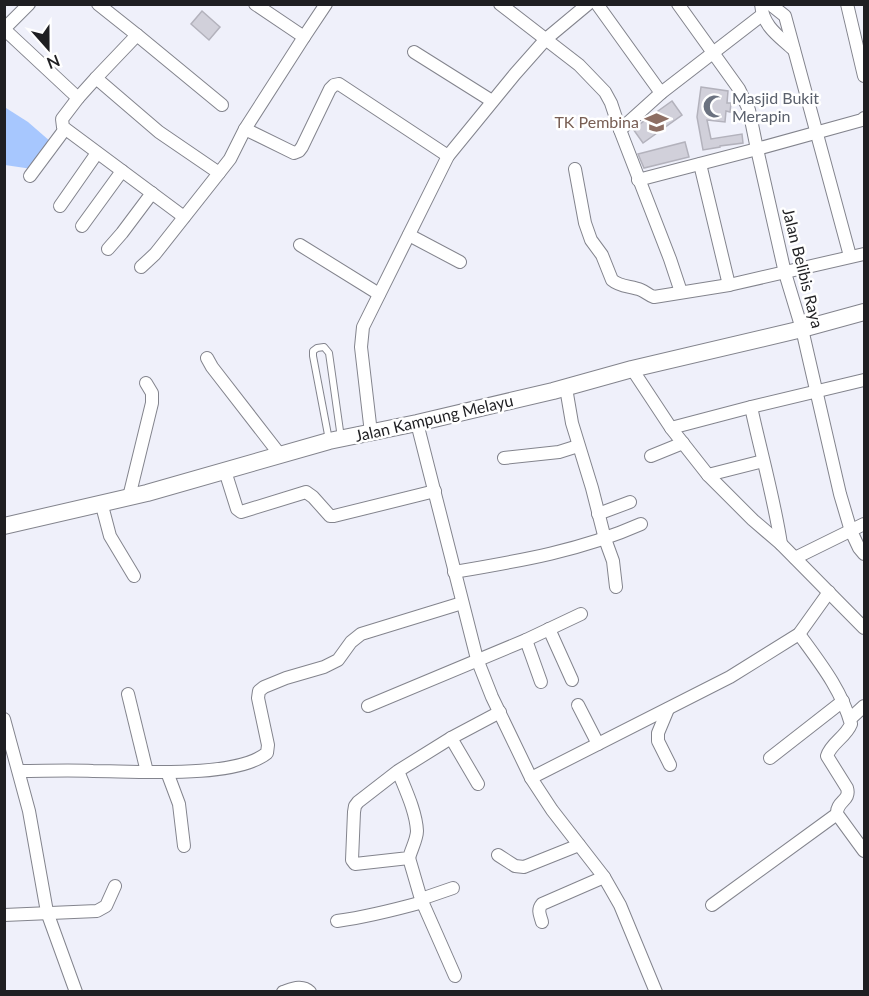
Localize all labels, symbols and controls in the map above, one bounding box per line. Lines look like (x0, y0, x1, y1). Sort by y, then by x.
north arrow (18, 18, 78, 78)
text: N (44, 51, 63, 74)
place label: Masjid Bukit Merapin (732, 88, 819, 125)
mosque icon: Masjid Bukit Merapin (701, 94, 727, 120)
school or university icon: TK Pembina (644, 109, 670, 135)
place label: TK Pembina (554, 112, 639, 131)
street label: Jalan Belibis Raya (779, 206, 828, 330)
street label: Jalan Kampung Melayu (353, 390, 515, 445)

